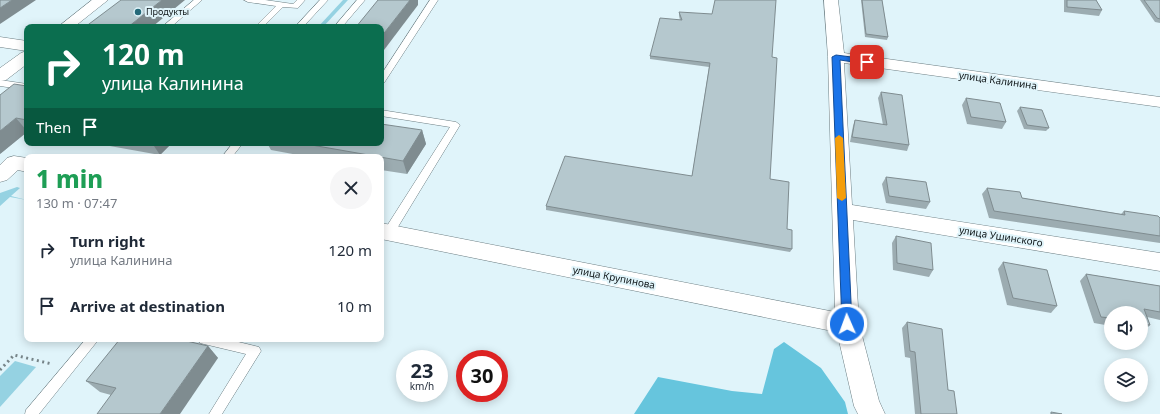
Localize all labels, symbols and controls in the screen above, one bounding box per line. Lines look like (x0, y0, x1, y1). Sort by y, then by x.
place label: Продукты (146, 5, 189, 18)
marker: Продукты (133, 7, 143, 17)
text: 120 m (102, 35, 185, 73)
icon: right (36, 40, 88, 92)
pin (850, 45, 884, 79)
icon: arrive (856, 51, 878, 73)
street label: улица Калинина (958, 68, 1038, 92)
text: улица Калинина (102, 71, 244, 95)
icon: arrive (79, 116, 101, 138)
text: Then (36, 117, 71, 137)
text: 1 min (36, 162, 103, 195)
button: close (330, 167, 372, 209)
text: 130 m · 07:47 (36, 194, 117, 212)
street label: улица Ушинского (958, 222, 1044, 250)
text: Turn right (70, 231, 145, 251)
icon: right (36, 239, 58, 261)
text: 120 m (328, 240, 372, 260)
text: улица Калинина (70, 251, 172, 269)
street label: улица Крупинова (572, 262, 656, 292)
icon: arrive (36, 295, 58, 317)
text: Arrive at destination (70, 296, 225, 316)
text: 10 m (337, 296, 372, 316)
position arrow (826, 303, 868, 345)
map controls (1104, 306, 1148, 402)
button: sound (1104, 306, 1148, 350)
speed limit sign: 30 (456, 350, 508, 402)
text: 23 (411, 357, 433, 384)
button: layers (1104, 358, 1148, 402)
text: km/h (410, 379, 434, 393)

